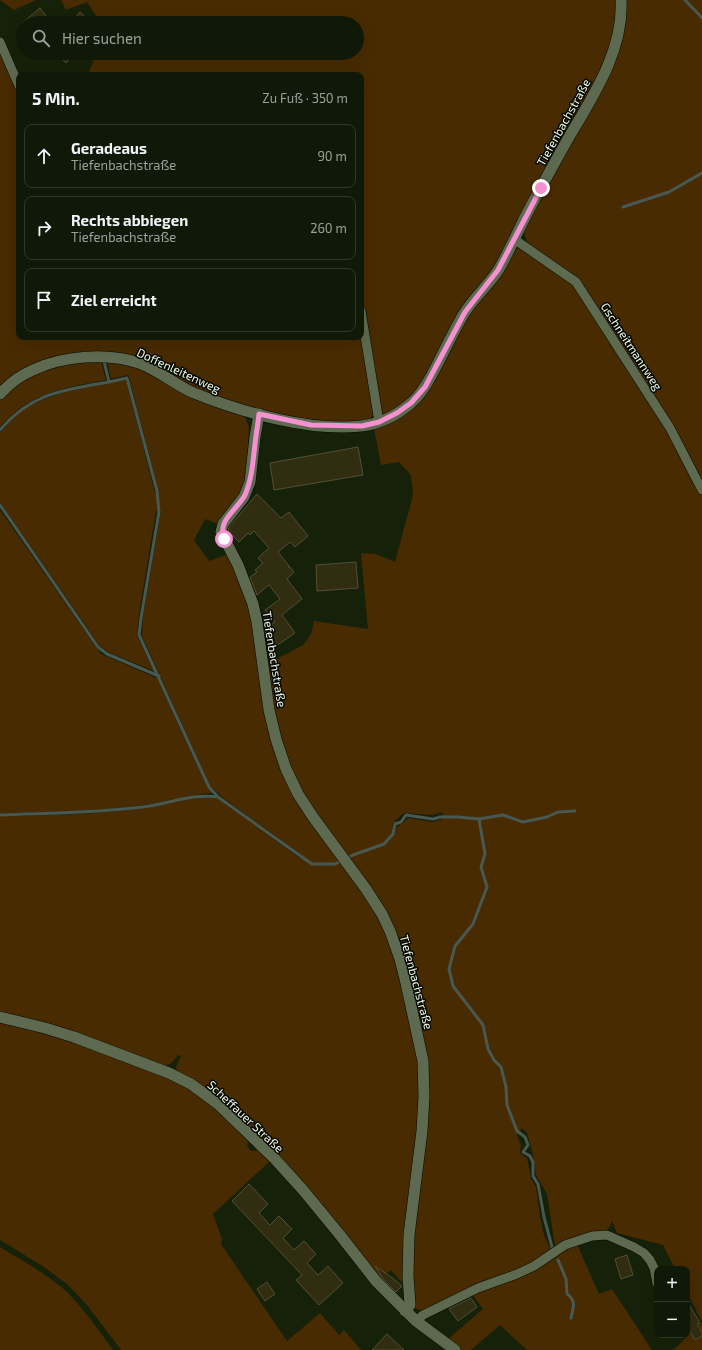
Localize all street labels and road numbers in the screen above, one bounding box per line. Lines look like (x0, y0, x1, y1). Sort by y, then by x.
street label: Tiefenbachstraße (533, 76, 593, 168)
street label: Gschneitmannweg (598, 300, 666, 393)
street label: Doffenleitenweg (135, 345, 223, 396)
street label: Tiefenbachstraße (260, 610, 290, 708)
street label: Tiefenbachstraße (398, 933, 436, 1031)
street label: Scheffauer Straße (205, 1077, 287, 1155)

